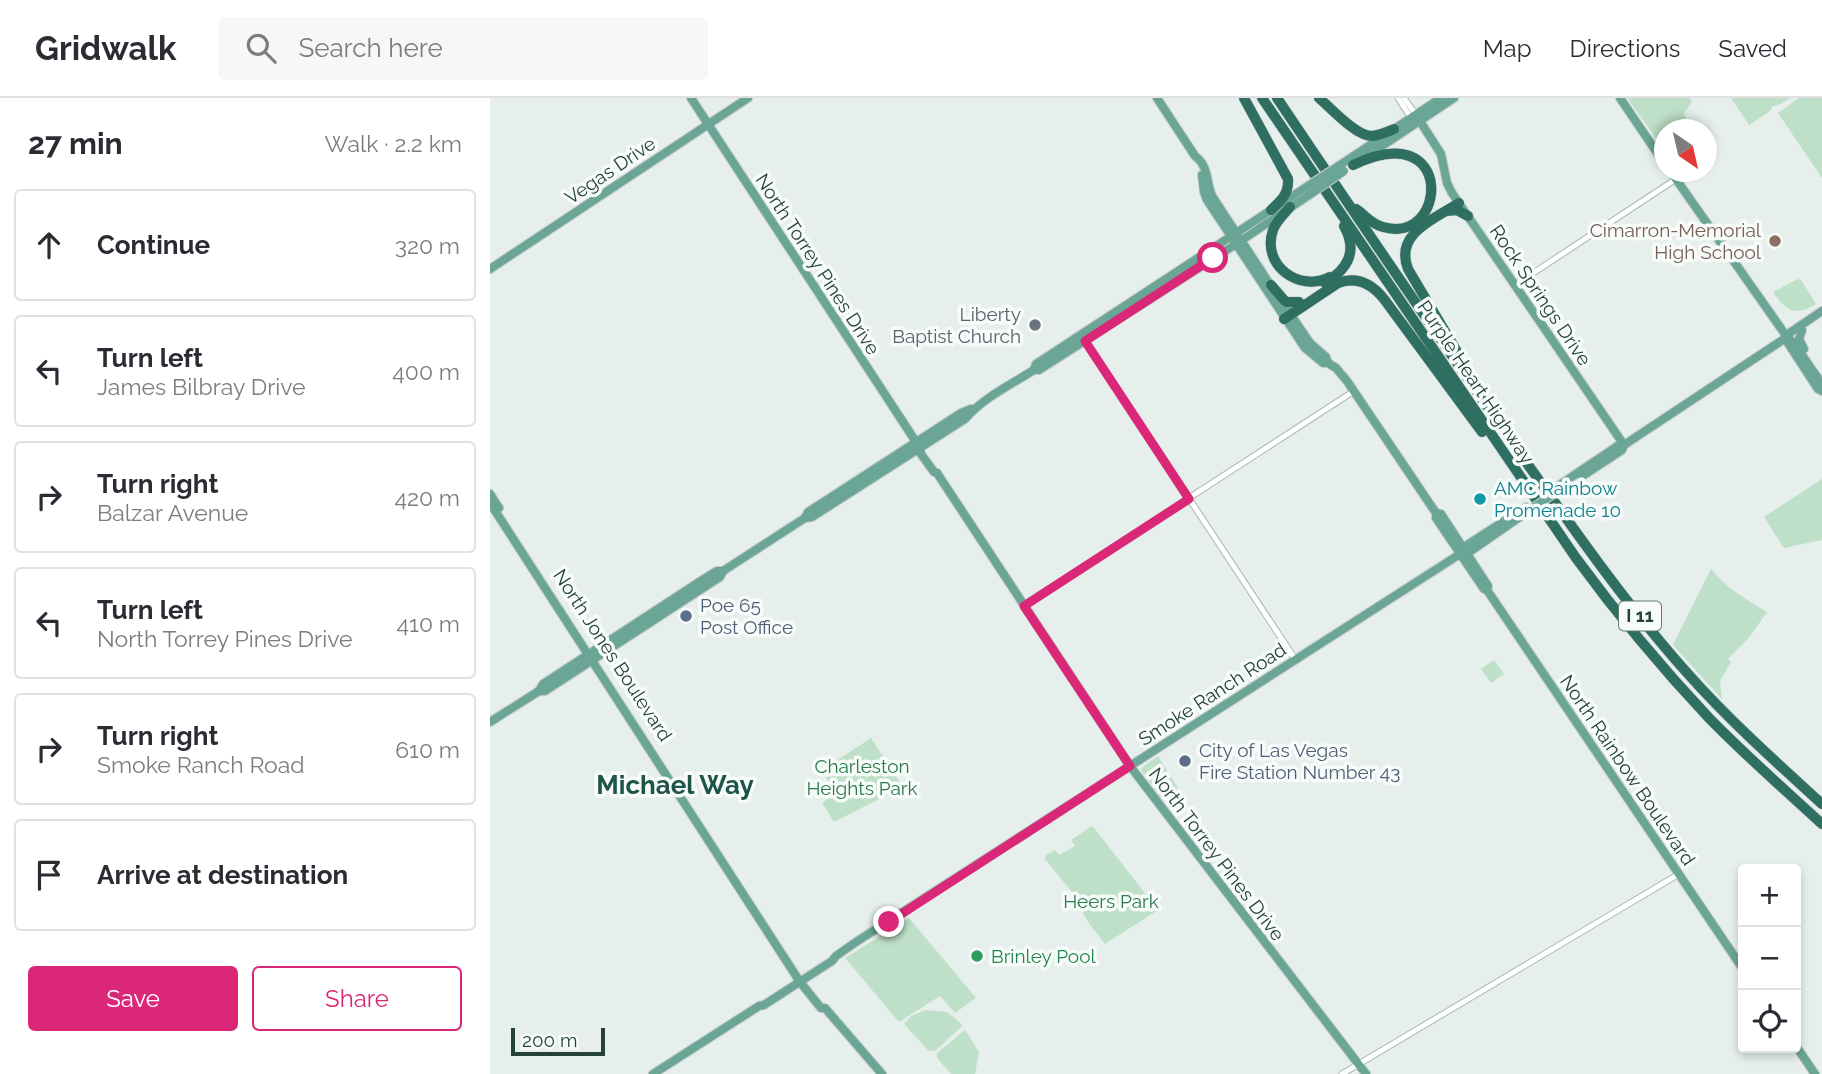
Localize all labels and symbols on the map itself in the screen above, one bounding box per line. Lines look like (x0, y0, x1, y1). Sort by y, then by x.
north arrow (1654, 119, 1717, 182)
street label: Vegas Drive (561, 132, 659, 208)
street label: North Torrey Pines Drive (751, 170, 885, 358)
place label: Cimarron-Memorial High School (1590, 219, 1762, 263)
street label: Rock Springs Drive (1486, 220, 1596, 370)
marker: Cimarron-Memorial High School (1767, 233, 1783, 249)
route start (1197, 242, 1228, 273)
street label: Purple Heart Highway (1413, 296, 1539, 468)
place label: Liberty Baptist Church (892, 303, 1021, 347)
marker: Liberty Baptist Church (1027, 317, 1043, 333)
place label: AMC Rainbow Promenade 10 (1494, 477, 1621, 521)
marker: AMC Rainbow Promenade 10 (1472, 491, 1488, 507)
street label: North Jones Boulevard (549, 565, 677, 745)
place label: Poe 65 Post Office (700, 594, 793, 638)
road number: I 11 (1619, 602, 1661, 630)
marker: Poe 65 Post Office (678, 608, 694, 624)
street label: Smoke Ranch Road (1134, 638, 1290, 750)
street label: North Rainbow Boulevard (1556, 671, 1700, 869)
place label: City of Las Vegas Fire Station Number 43 (1199, 739, 1400, 783)
marker: City of Las Vegas Fire Station Number 43 (1177, 753, 1193, 769)
park label: Charleston Heights Park (806, 755, 918, 799)
street label: North Torrey Pines Drive (1145, 763, 1289, 945)
district label: Michael Way (596, 770, 754, 800)
park label: Heers Park (1063, 890, 1159, 912)
route end (873, 906, 904, 937)
place label: Brinley Pool (991, 945, 1096, 967)
marker: Brinley Pool (969, 948, 985, 964)
scale bar (511, 1025, 606, 1057)

